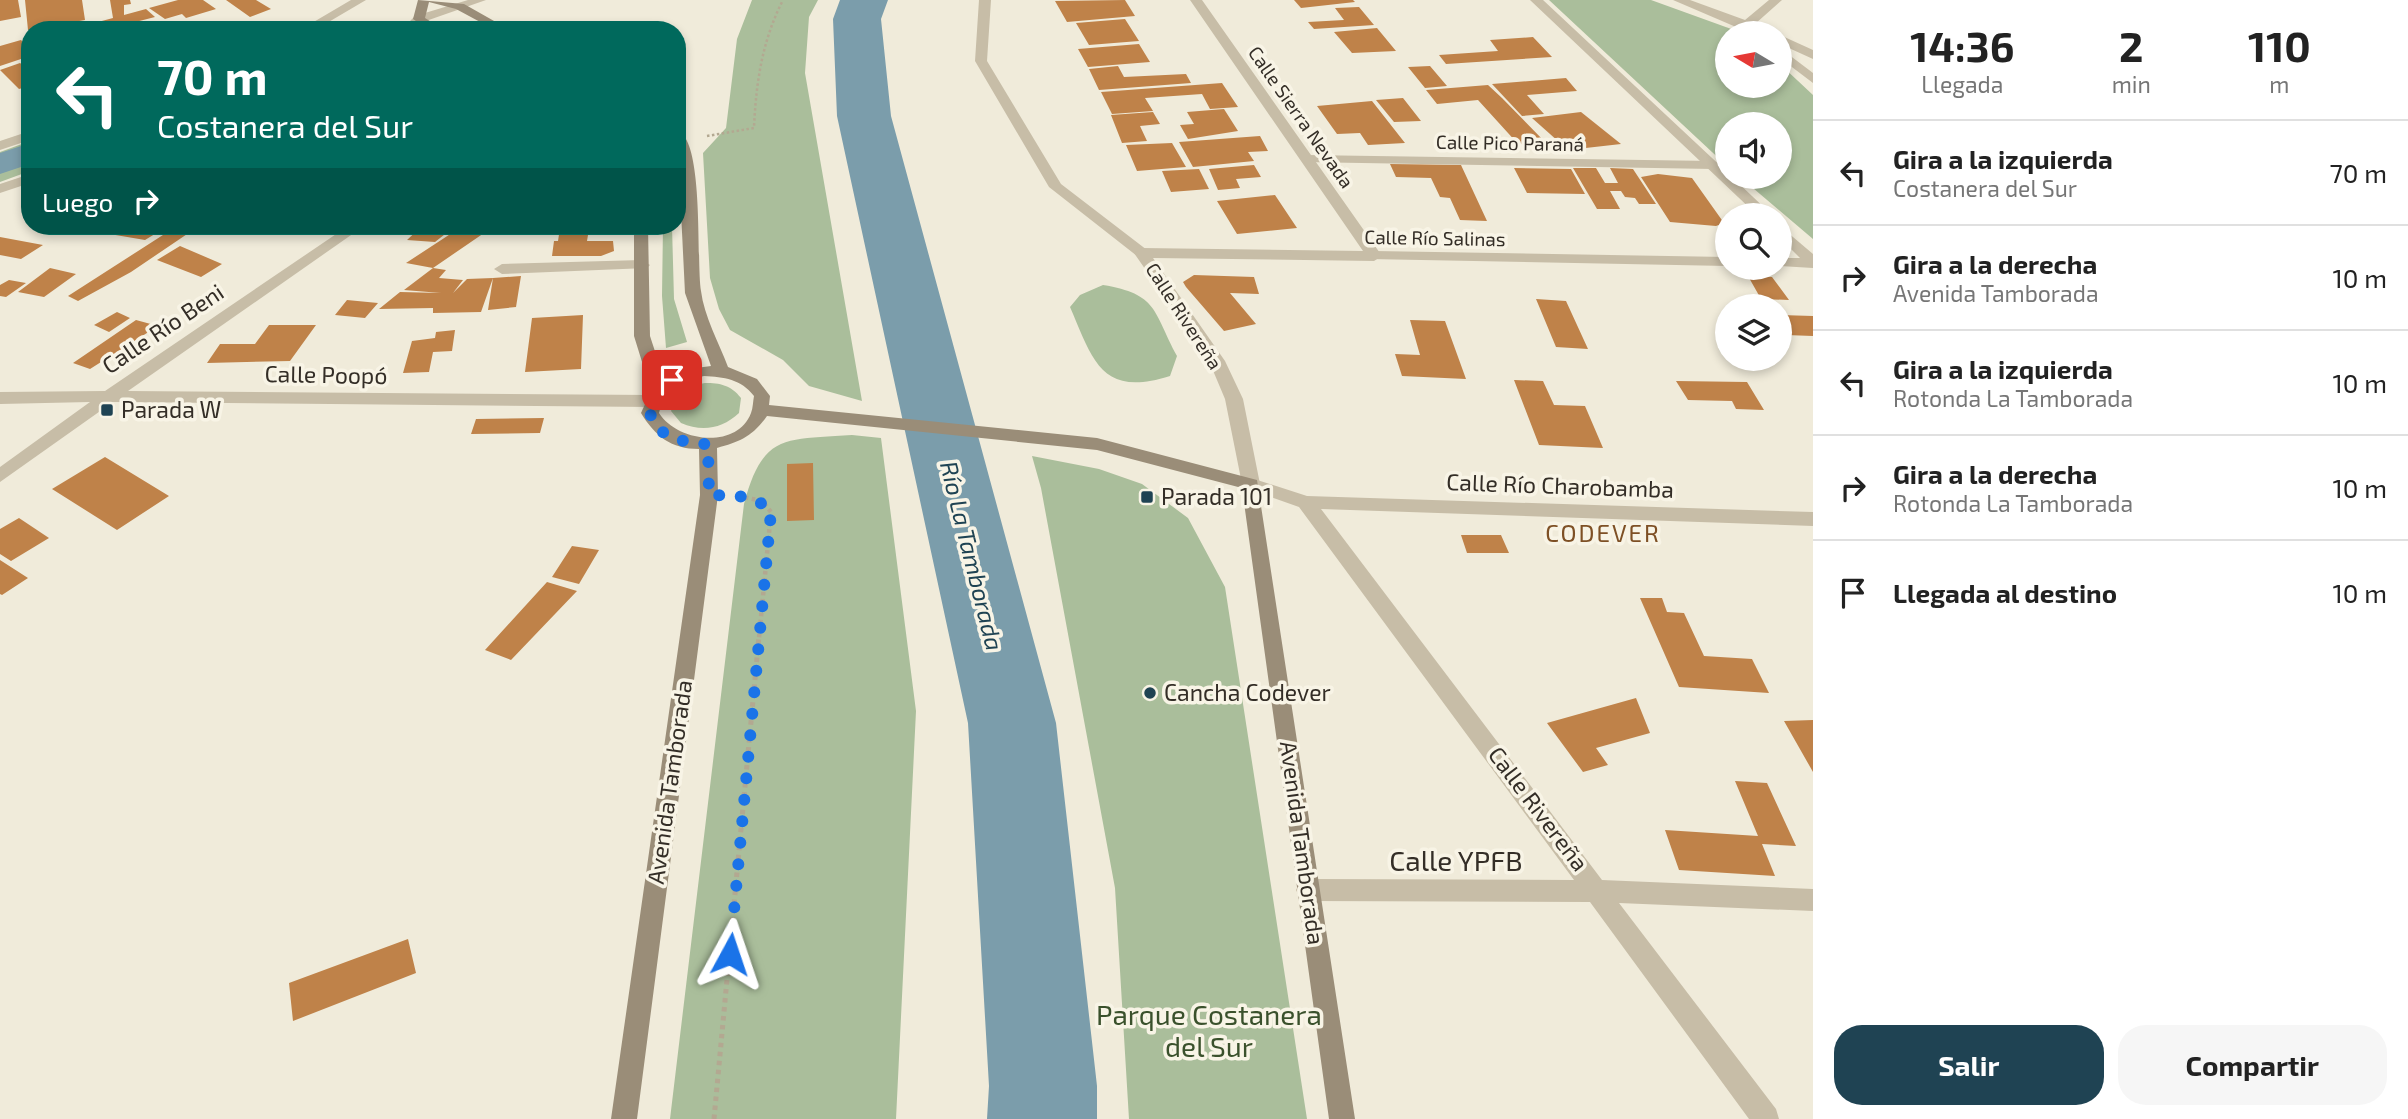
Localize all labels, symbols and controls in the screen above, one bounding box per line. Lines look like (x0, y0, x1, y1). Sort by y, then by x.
text: 14:36 (1910, 20, 2014, 70)
text: 2 (2119, 20, 2143, 70)
text: 110 (2248, 20, 2311, 70)
north arrow (1715, 21, 1792, 98)
map controls (1715, 21, 1792, 371)
street label: Calle Sierra Nevada (1244, 41, 1359, 192)
text: 70 m (157, 46, 268, 105)
icon: left (42, 49, 133, 140)
text: Llegada (1921, 70, 2003, 98)
text: min (2112, 70, 2151, 98)
text: m (2269, 70, 2290, 98)
text: Costanera del Sur (157, 106, 413, 144)
button: sound (1715, 112, 1792, 189)
street label: Calle Pico Paraná (1436, 130, 1584, 155)
text: Gira a la izquierda (1893, 143, 2113, 174)
icon: left (1834, 154, 1872, 192)
text: 70 m (2329, 157, 2387, 188)
text: Costanera del Sur (1893, 174, 2077, 202)
icon: right (127, 182, 165, 220)
text: Luego (42, 186, 113, 217)
button: search (1715, 203, 1792, 280)
street label: Calle Río Salinas (1364, 225, 1506, 250)
text: Gira a la derecha (1893, 248, 2097, 279)
street label: Calle Rivereña (1141, 258, 1227, 373)
icon: right (1834, 259, 1872, 297)
text: 10 m (2332, 262, 2387, 293)
street label: Calle Río Beni (96, 277, 229, 379)
text: Avenida Tamborada (1893, 279, 2099, 307)
button: layers (1715, 294, 1792, 371)
pin (642, 350, 702, 410)
text: Gira a la izquierda (1893, 353, 2113, 384)
street label: Calle Poopó (264, 359, 388, 389)
icon: arrive (653, 361, 691, 399)
icon: left (1834, 364, 1872, 402)
text: 10 m (2332, 367, 2387, 398)
text: Rotonda La Tamborada (1893, 384, 2133, 412)
place label: Parada W (121, 395, 222, 423)
marker: Parada W (99, 402, 115, 418)
water label: Río La Tamborada (935, 458, 1010, 653)
text: Gira a la derecha (1893, 458, 2097, 489)
street label: Calle Río Charobamba (1446, 467, 1674, 503)
icon: right (1834, 469, 1872, 507)
text: 10 m (2332, 472, 2387, 503)
place label: Parada 101 (1161, 482, 1272, 510)
marker: Parada 101 (1139, 489, 1155, 505)
text: Rotonda La Tamborada (1893, 489, 2133, 517)
district label: CODEVER (1545, 518, 1661, 547)
icon: arrive (1834, 574, 1872, 612)
text: Llegada al destino (1893, 577, 2117, 608)
text: 10 m (2332, 577, 2387, 608)
street label: Avenida Tamborada (641, 678, 697, 886)
place label: Cancha Codever (1164, 678, 1331, 706)
marker: Cancha Codever (1142, 685, 1158, 701)
street label: Avenida Tamborada (1275, 739, 1331, 947)
street label: Calle Rivereña (1483, 741, 1595, 876)
street label: Calle YPFB (1389, 843, 1523, 877)
position arrow (693, 917, 767, 991)
park label: Parque Costanera del Sur (1096, 997, 1322, 1063)
button: Salir (1834, 1025, 2104, 1105)
button: Compartir (2118, 1025, 2387, 1105)

